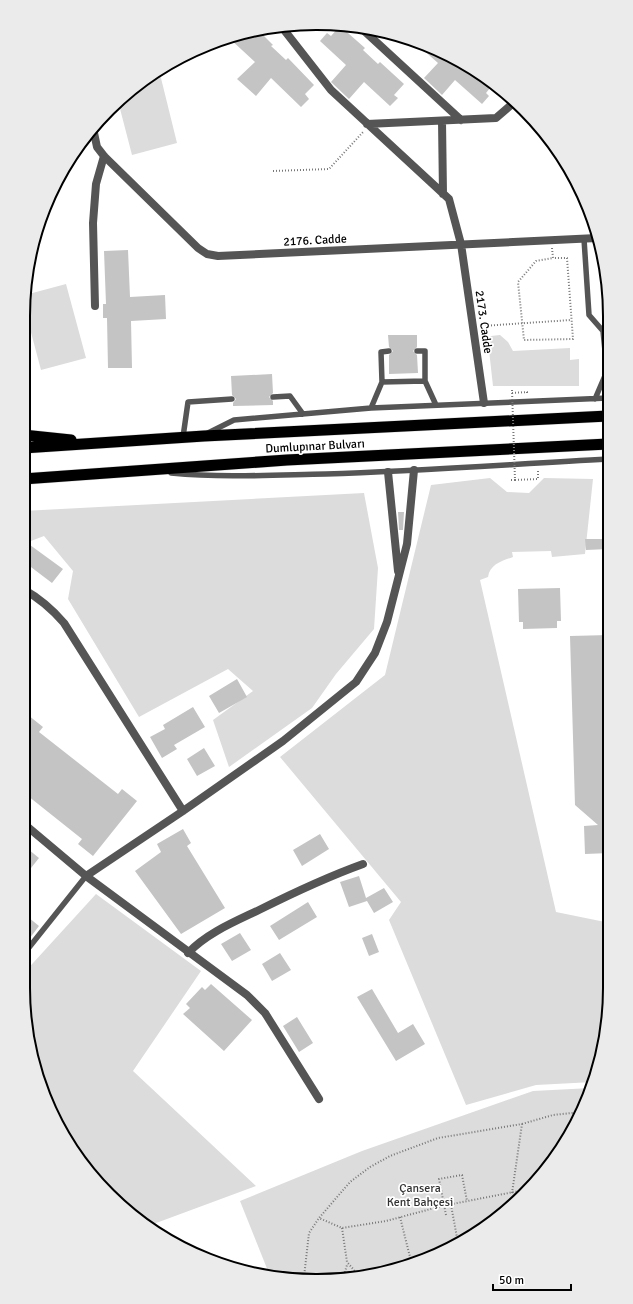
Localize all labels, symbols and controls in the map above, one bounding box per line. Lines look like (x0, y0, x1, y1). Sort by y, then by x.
street label: 2176. Cadde (283, 231, 347, 250)
street label: 2173. Cadde (472, 290, 495, 355)
street label: Dumlupınar Bulvarı (265, 436, 365, 457)
park label: Çansera Kent Bahçesi (387, 1181, 453, 1210)
scale bar (493, 1266, 571, 1292)
text: 50 m (499, 1273, 524, 1288)

